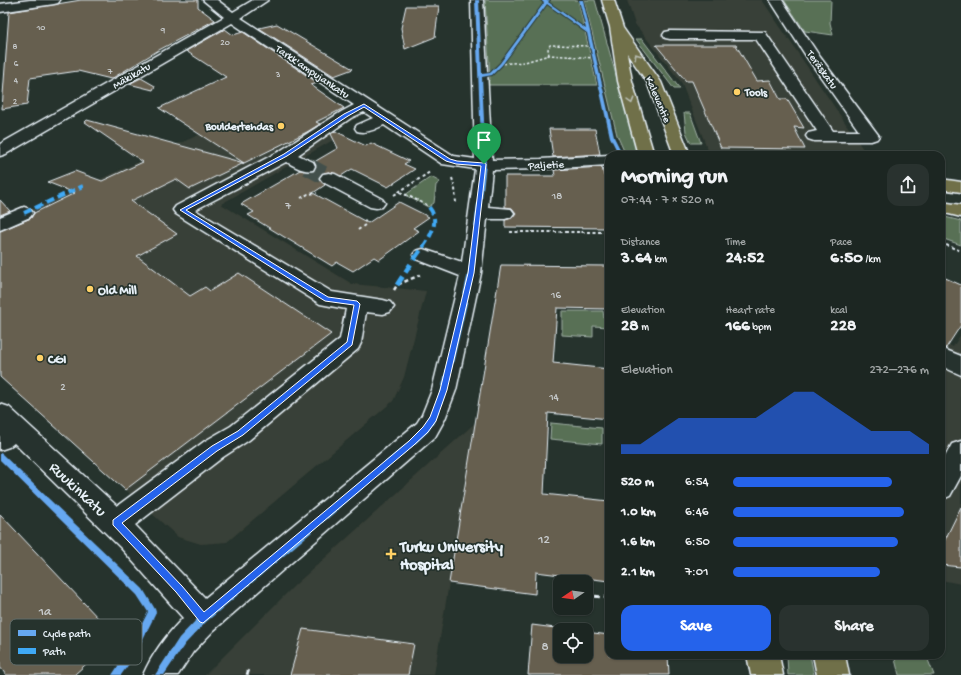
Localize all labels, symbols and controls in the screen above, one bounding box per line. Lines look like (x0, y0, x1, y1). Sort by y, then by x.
house number: 10 (36, 23, 45, 34)
house number: 9 (160, 26, 166, 37)
house number: 20 (220, 38, 230, 49)
house number: 8 (13, 42, 18, 53)
street label: Tarkk'ampujankatu (272, 43, 351, 102)
street label: Teräskatu (803, 48, 839, 92)
one-way arrow (635, 54, 642, 61)
house number: 6 (14, 59, 19, 70)
street label: Mäkikatu (111, 61, 153, 92)
house number: 7 (107, 67, 113, 78)
house number: 3 (275, 70, 281, 81)
street label: Kalevantie (642, 75, 672, 125)
house number: 4 (14, 76, 19, 87)
marker: Tools (732, 87, 742, 97)
place label: Tools (744, 88, 768, 100)
house number: 2 (13, 97, 18, 108)
one-way arrow (626, 98, 635, 105)
place label: Bouldertehdas (204, 121, 274, 134)
marker: Bouldertehdas (276, 121, 286, 131)
pin (467, 123, 501, 164)
icon: arrive (473, 129, 495, 151)
street label: Paljetie (527, 159, 565, 173)
button: share (887, 164, 929, 206)
text: Morning run (621, 165, 727, 191)
house number: 18 (551, 191, 562, 203)
text: 07:44 · 7 × 520 m (621, 193, 714, 208)
house number: 7 (284, 201, 291, 213)
text: Distance (621, 237, 660, 249)
text: Time (726, 237, 746, 249)
text: Pace (830, 237, 852, 249)
text: 3.64 (621, 249, 652, 269)
text: 24:52 (726, 249, 765, 269)
text: 6:50 (830, 249, 863, 269)
text: km (652, 254, 667, 266)
text: /km (863, 254, 881, 266)
marker: Old Mill (85, 284, 95, 294)
place label: Old Mill (98, 284, 137, 299)
house number: 16 (550, 290, 561, 302)
text: Elevation (621, 305, 665, 317)
text: Heart rate (726, 305, 775, 317)
text: kcal (830, 305, 848, 317)
text: 28 (621, 317, 639, 337)
text: 166 (726, 317, 750, 337)
text: 228 (830, 317, 856, 337)
text: m (639, 322, 649, 334)
text: bpm (750, 322, 771, 334)
marker: CGI (35, 353, 45, 363)
place label: CGI (47, 353, 66, 368)
text: Elevation (621, 363, 673, 378)
text: 272–276 m (869, 363, 929, 378)
house number: 2 (60, 382, 66, 394)
house number: 14 (548, 392, 560, 404)
street label: Ruukinkatu (44, 459, 110, 522)
text: 520 m (621, 475, 654, 490)
text: 6:54 (685, 475, 709, 490)
text: 1.0 km (621, 505, 656, 520)
text: 6:46 (685, 505, 708, 520)
house number: 12 (537, 533, 550, 548)
text: 1.6 km (621, 535, 655, 550)
text: 6:50 (685, 535, 710, 550)
place label: Turku University Hospital (398, 539, 503, 576)
marker: Turku University Hospital (385, 548, 397, 560)
text: 2.1 km (621, 565, 655, 580)
text: 7:01 (685, 565, 708, 580)
north arrow (553, 575, 593, 615)
map controls (553, 575, 593, 663)
house number: 1a (38, 605, 52, 620)
button: Save (621, 605, 771, 651)
button: Share (779, 605, 929, 651)
legend (10, 619, 142, 665)
button: locate (553, 623, 593, 663)
text: Cycle path (43, 629, 91, 641)
house number: 8 (541, 640, 549, 655)
text: Path (42, 647, 66, 659)

